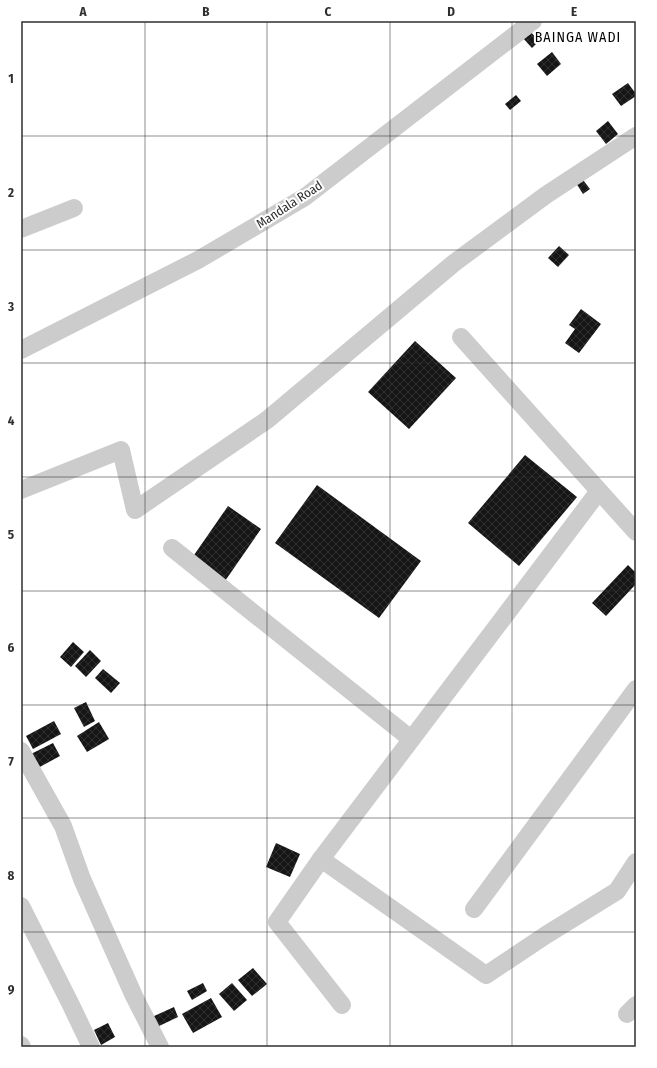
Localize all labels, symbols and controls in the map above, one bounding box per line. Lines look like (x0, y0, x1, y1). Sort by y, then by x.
text: A (78, 4, 87, 19)
text: B (202, 4, 210, 19)
text: C (325, 4, 332, 19)
text: D (447, 4, 455, 19)
text: E (571, 4, 577, 19)
district label: BAINGA WADI (535, 29, 621, 46)
text: 1 (8, 71, 14, 86)
street label: Mandala Road (254, 178, 325, 231)
text: 2 (7, 185, 14, 200)
text: 3 (7, 299, 14, 314)
text: 4 (8, 413, 15, 428)
text: 5 (8, 527, 14, 542)
text: 6 (8, 640, 15, 655)
text: 7 (8, 754, 14, 769)
text: 8 (8, 868, 15, 883)
text: 9 (8, 982, 15, 997)

